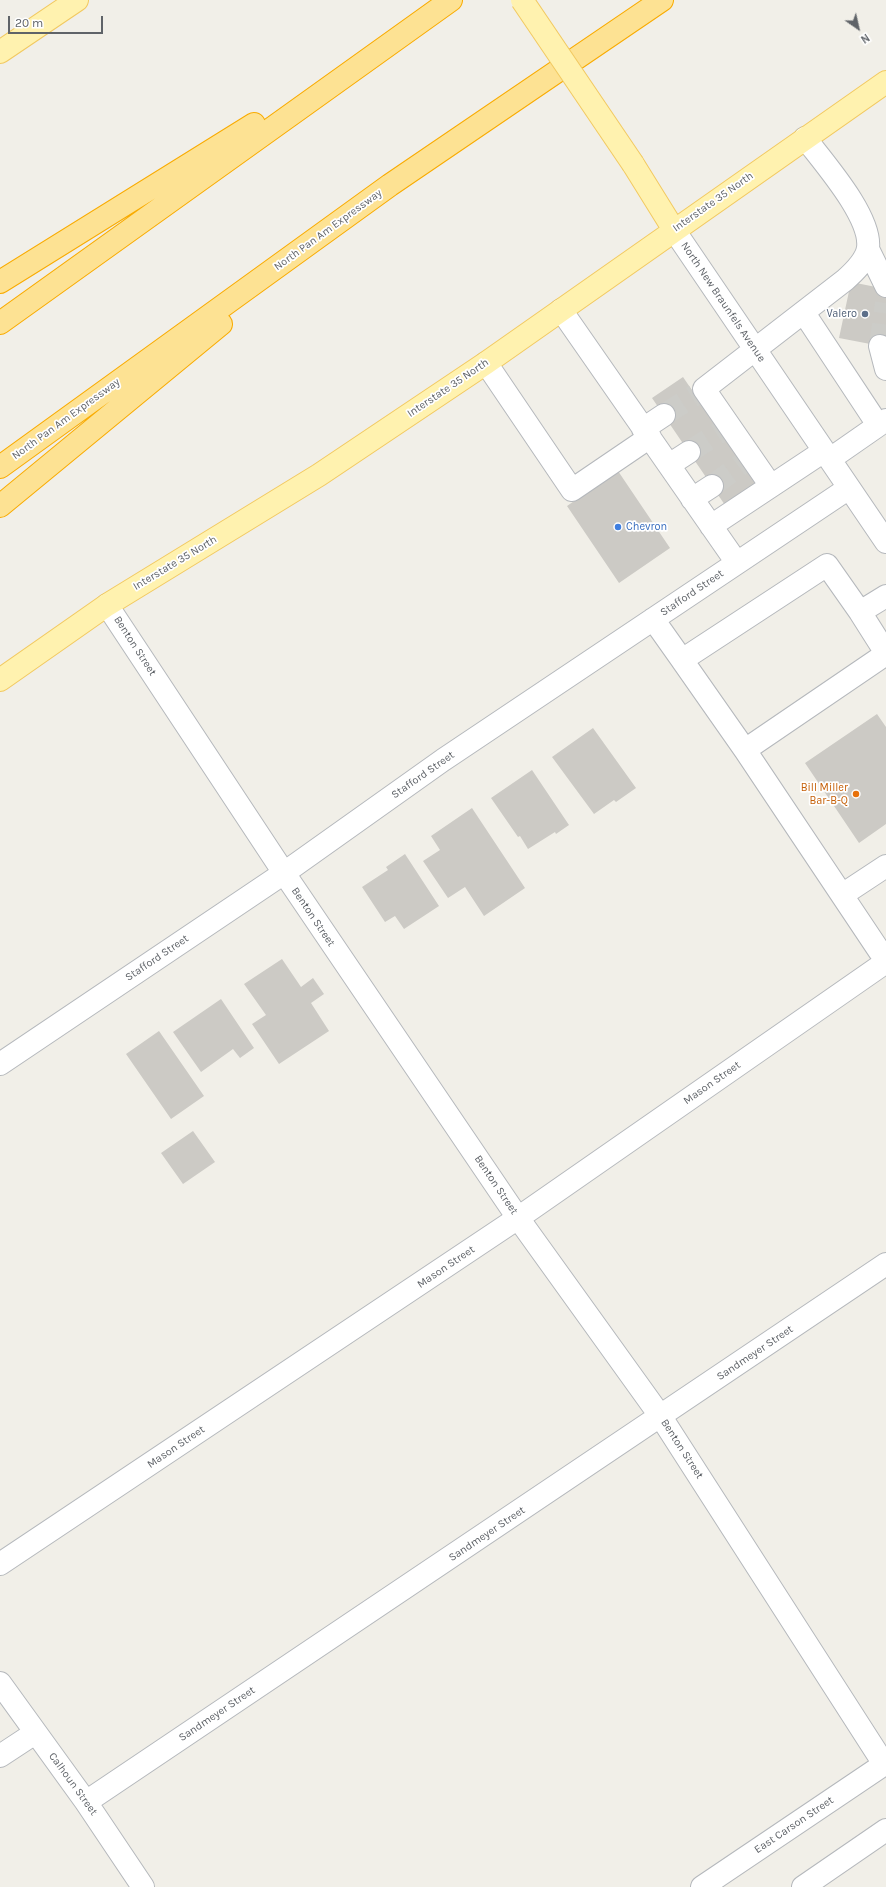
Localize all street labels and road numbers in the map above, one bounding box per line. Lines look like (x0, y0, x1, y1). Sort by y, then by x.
street label: Interstate 35 North (670, 169, 756, 235)
street label: North Pan Am Expressway (271, 186, 385, 274)
street label: North New Braunfels Avenue (678, 239, 768, 365)
street label: Interstate 35 North (405, 356, 491, 420)
street label: North Pan Am Expressway (9, 375, 123, 463)
street label: Interstate 35 North (131, 533, 219, 593)
street label: Stafford Street (658, 567, 726, 619)
street label: Benton Street (111, 614, 159, 678)
street label: Stafford Street (389, 748, 457, 802)
street label: Benton Street (288, 885, 338, 949)
street label: Stafford Street (123, 932, 191, 984)
street label: Mason Street (681, 1058, 743, 1108)
street label: Benton Street (471, 1153, 521, 1217)
street label: Mason Street (415, 1243, 477, 1291)
street label: Sandmeyer Street (714, 1323, 796, 1383)
street label: Benton Street (658, 1417, 706, 1481)
street label: Mason Street (145, 1423, 207, 1471)
street label: Sandmeyer Street (446, 1504, 528, 1564)
street label: Sandmeyer Street (176, 1684, 258, 1744)
street label: Calhoun Street (46, 1750, 100, 1818)
street label: East Carson Street (752, 1794, 836, 1856)

